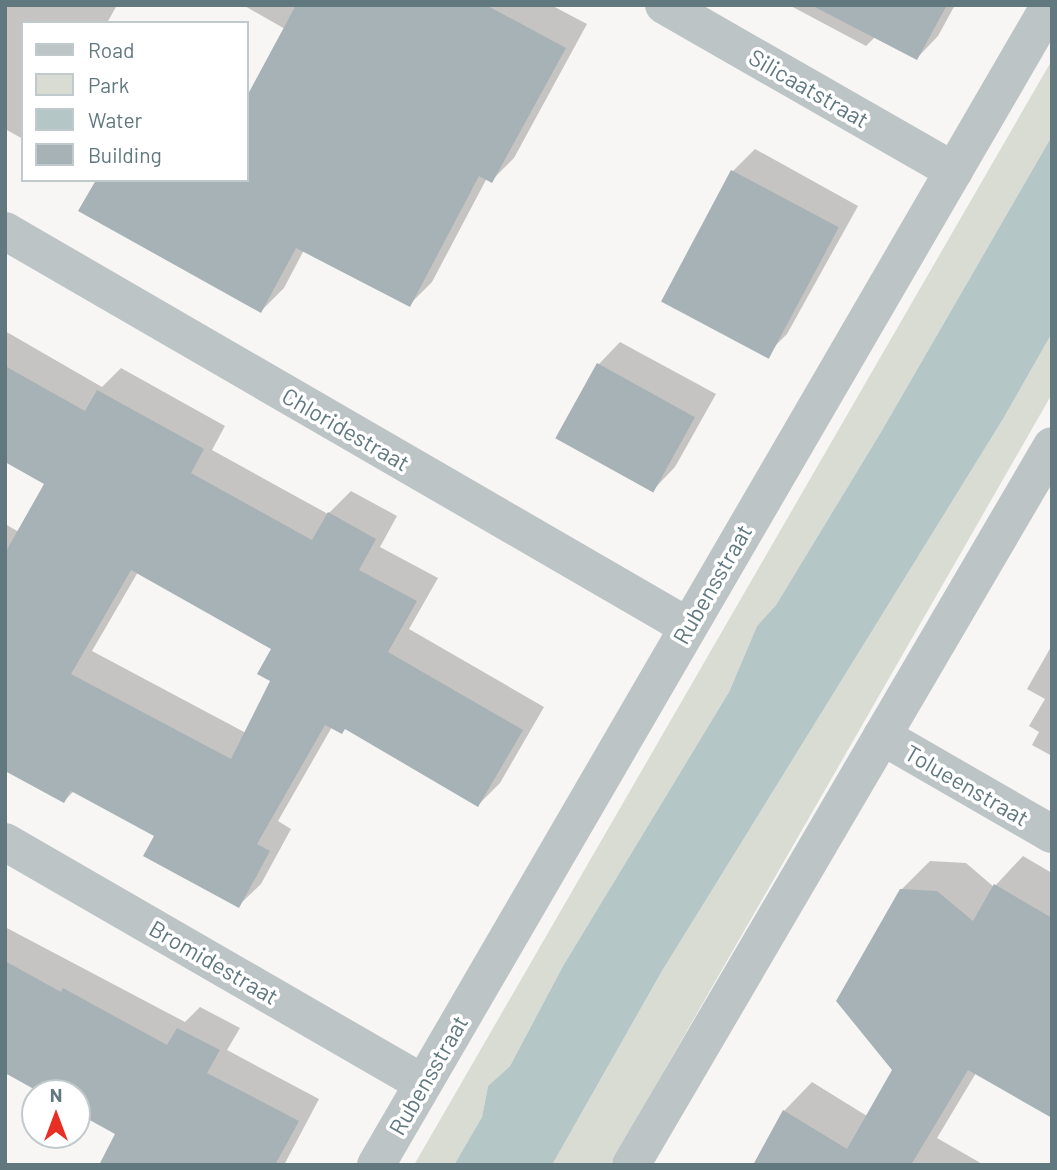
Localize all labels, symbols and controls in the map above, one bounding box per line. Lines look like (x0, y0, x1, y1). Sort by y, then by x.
legend (21, 21, 248, 182)
text: Road (88, 37, 134, 62)
street label: Silicaatstraat (744, 43, 874, 133)
text: Park (88, 72, 129, 97)
text: Water (88, 107, 142, 132)
text: Building (88, 142, 162, 167)
street label: Chloridestraat (277, 381, 415, 477)
street label: Rubensstraat (667, 519, 757, 649)
street label: Tolueenstraat (900, 739, 1034, 831)
street label: Bromidestraat (145, 914, 283, 1010)
street label: Rubensstraat (383, 1010, 473, 1140)
north arrow (21, 1079, 91, 1149)
text: N (50, 1083, 62, 1106)

